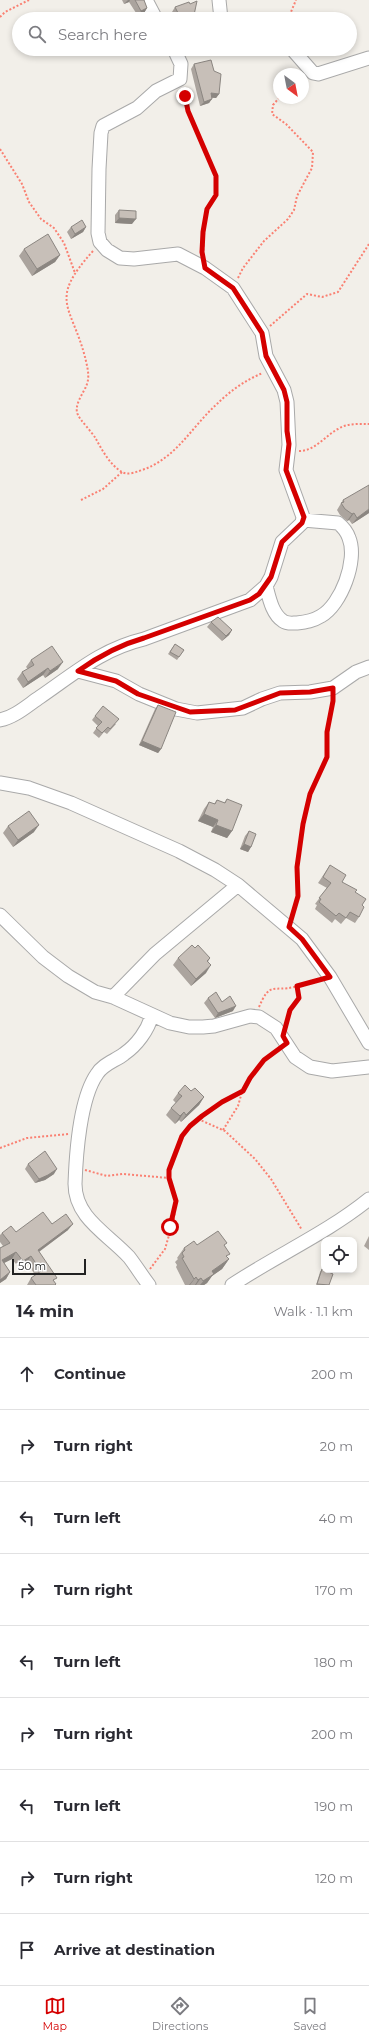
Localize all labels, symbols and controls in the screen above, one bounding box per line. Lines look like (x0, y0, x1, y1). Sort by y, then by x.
search box (12, 12, 357, 56)
icon: search (26, 23, 48, 45)
text: Search here (58, 25, 147, 44)
north arrow (273, 68, 309, 104)
route end (176, 87, 194, 105)
route start (161, 1218, 179, 1236)
map controls (321, 1237, 357, 1273)
button: locate (321, 1237, 357, 1273)
scale bar (12, 1257, 86, 1276)
text: 50 m (18, 1259, 46, 1273)
text: 14 min (16, 1301, 74, 1321)
text: Walk · 1.1 km (273, 1303, 353, 1319)
icon: ahead (16, 1363, 38, 1385)
text: Continue (54, 1364, 126, 1383)
text: 200 m (311, 1366, 353, 1382)
icon: right (16, 1435, 38, 1457)
text: Turn right (54, 1436, 133, 1455)
text: 20 m (320, 1438, 353, 1454)
icon: left (16, 1507, 38, 1529)
text: Turn left (54, 1508, 121, 1527)
text: 40 m (319, 1510, 353, 1526)
icon: right (16, 1579, 38, 1601)
text: Turn right (54, 1580, 133, 1599)
text: 170 m (315, 1582, 353, 1598)
icon: left (16, 1651, 38, 1673)
text: Turn left (54, 1652, 121, 1671)
text: 180 m (314, 1654, 353, 1670)
icon: right (16, 1723, 38, 1745)
text: Turn right (54, 1724, 133, 1743)
text: 200 m (311, 1726, 353, 1742)
icon: left (16, 1795, 38, 1817)
text: Turn left (54, 1796, 121, 1815)
text: 190 m (315, 1798, 353, 1814)
icon: right (16, 1867, 38, 1889)
text: Turn right (54, 1868, 133, 1887)
text: 120 m (315, 1870, 353, 1886)
icon: arrive (16, 1939, 38, 1961)
text: Arrive at destination (54, 1940, 215, 1959)
tab: Map (43, 1995, 67, 2033)
tab: Directions (152, 1995, 208, 2033)
tab: Saved (293, 1995, 326, 2033)

